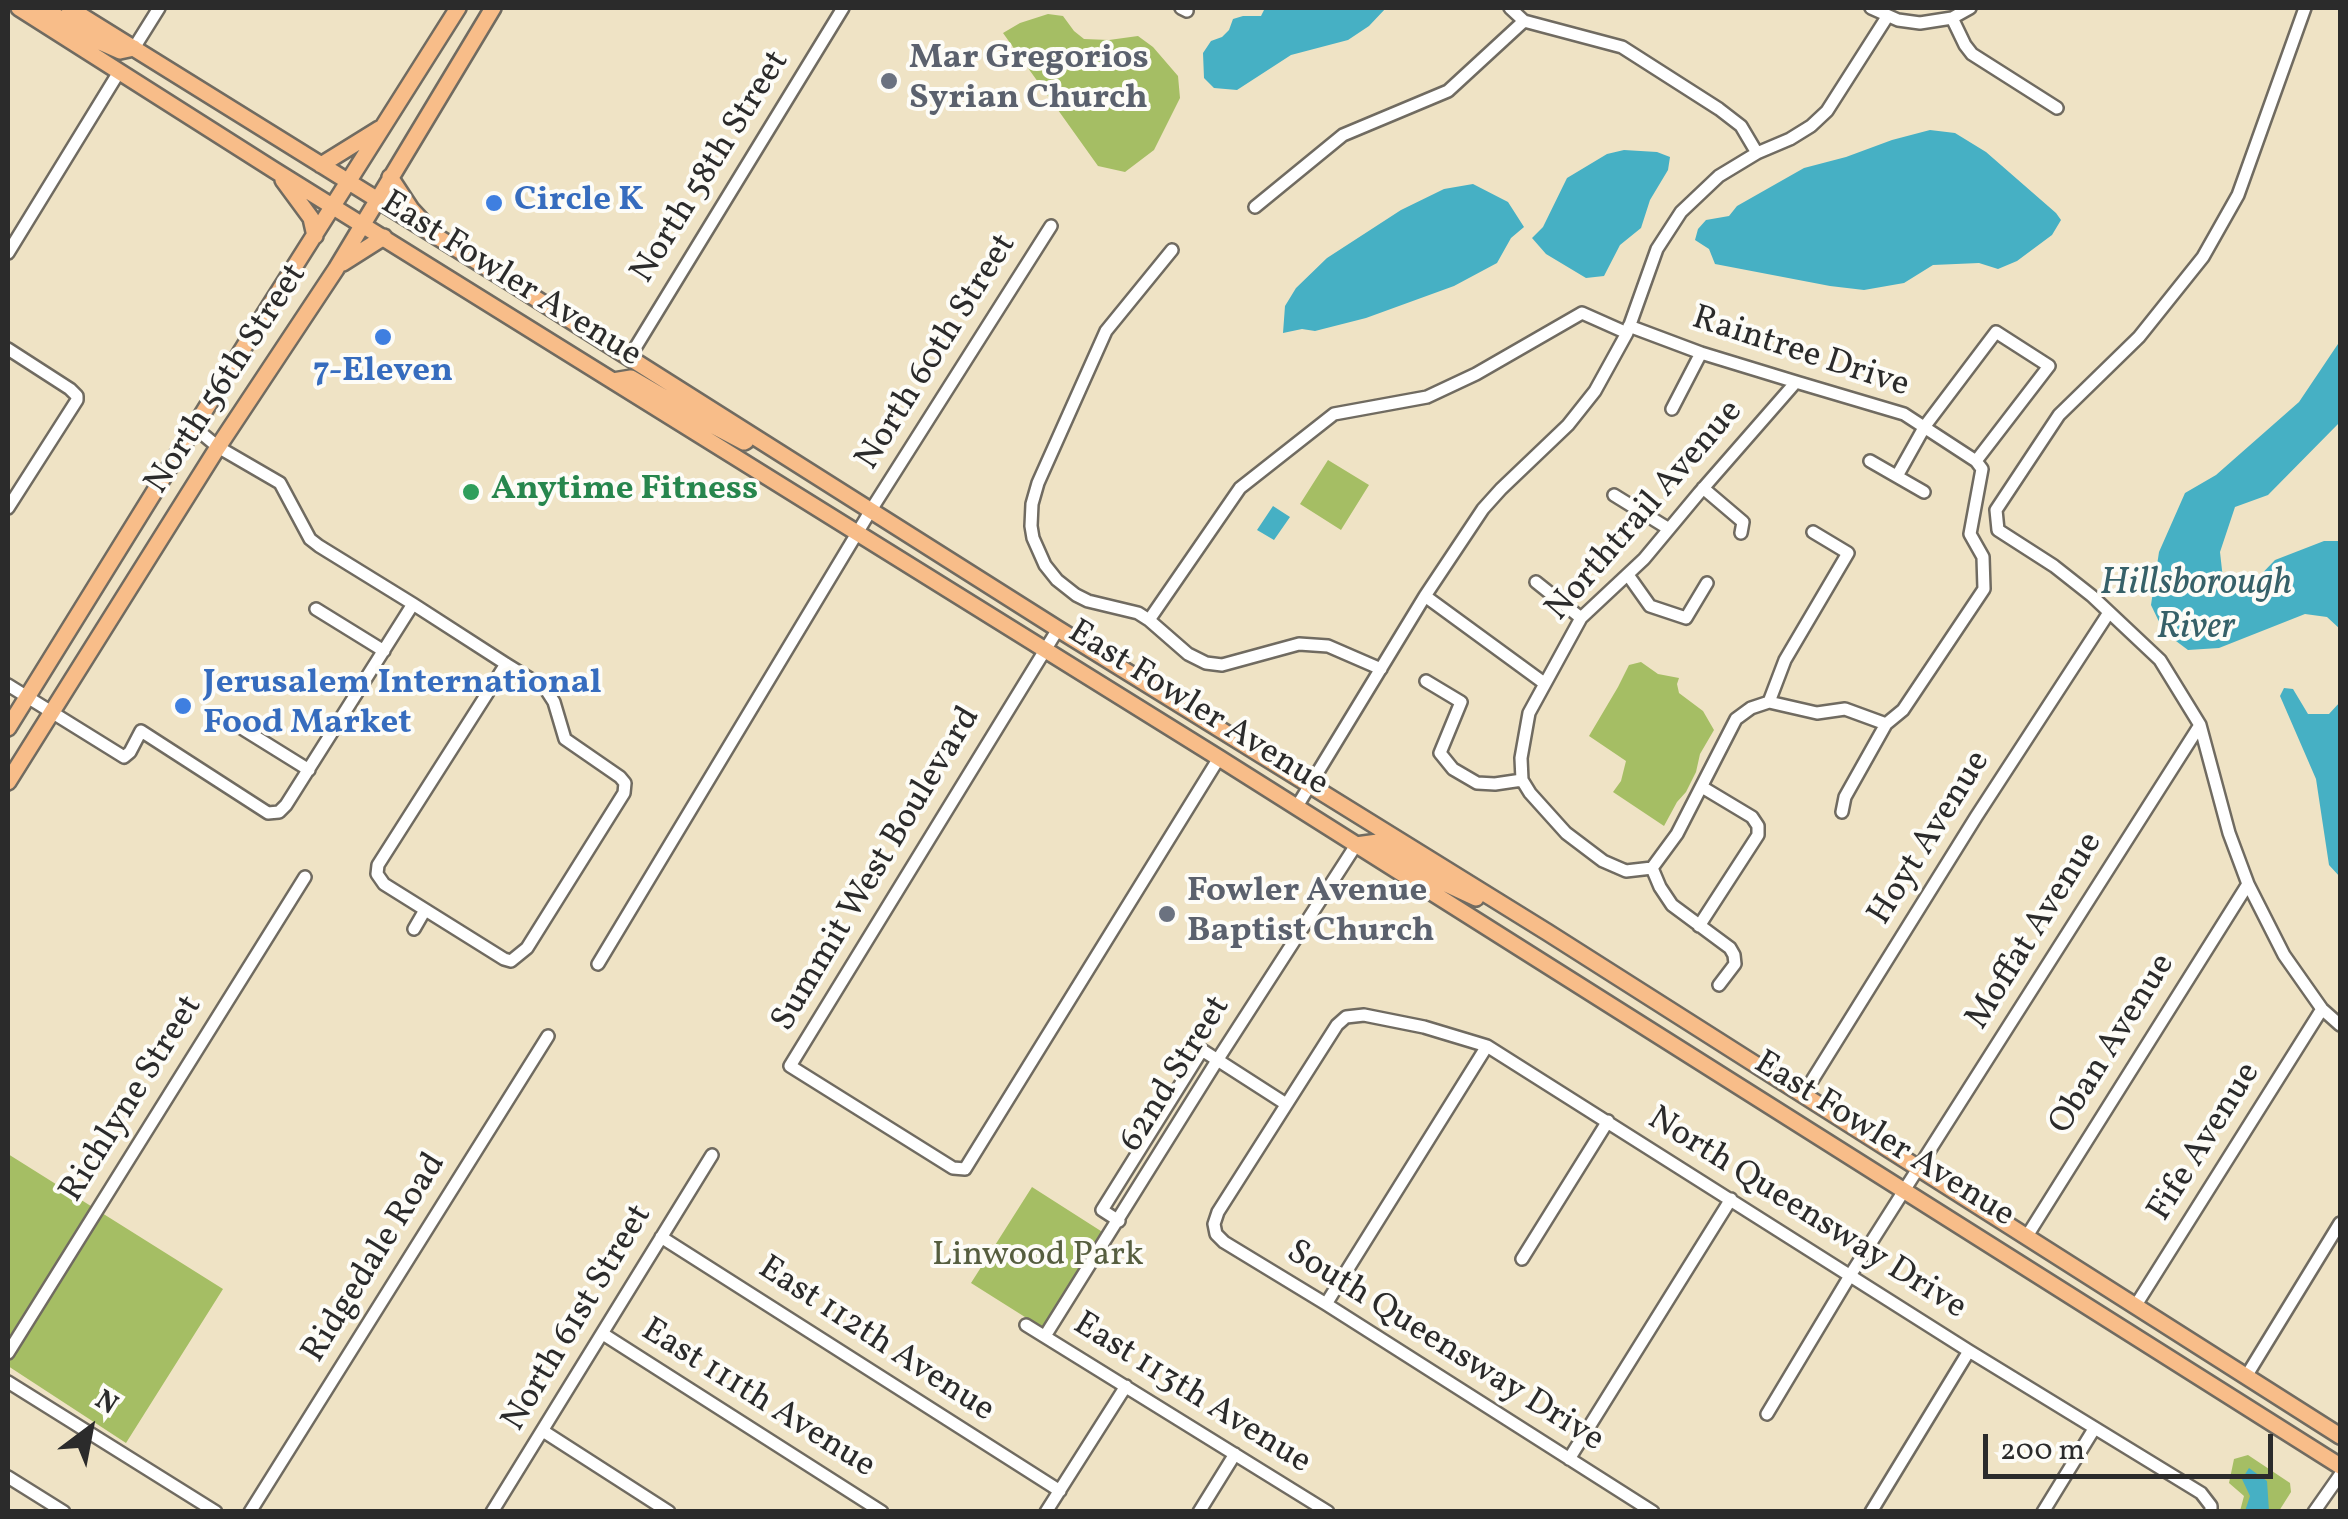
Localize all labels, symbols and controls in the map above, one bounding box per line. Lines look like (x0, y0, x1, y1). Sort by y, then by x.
place label: Mar Gregorios Syrian Church (909, 40, 1149, 122)
street label: North 58th Street (624, 44, 800, 292)
marker: Mar Gregorios Syrian Church (878, 70, 900, 92)
place label: Circle K (514, 182, 644, 224)
street label: East Fowler Avenue (372, 184, 648, 378)
marker: Circle K (483, 192, 505, 214)
street label: North 60th Street (849, 227, 1027, 479)
street label: North 56th Street (138, 257, 318, 503)
street label: Raintree Drive (1686, 299, 1914, 409)
marker: 7-Eleven (372, 326, 394, 348)
place label: 7-Eleven (313, 353, 453, 395)
street label: Northtrail Avenue (1539, 393, 1753, 631)
place label: Anytime Fitness (491, 471, 758, 513)
marker: Anytime Fitness (460, 481, 482, 503)
water label: Hillsborough River (2100, 563, 2292, 652)
street label: East Fowler Avenue (1059, 613, 1335, 807)
place label: Jerusalem International Food Market (203, 665, 602, 747)
marker: Jerusalem International Food Market (172, 695, 194, 717)
street label: Summit West Boulevard (764, 700, 992, 1040)
street label: Hoyt Avenue (1861, 744, 2001, 934)
street label: Moffat Avenue (1959, 826, 2113, 1038)
place label: Fowler Avenue Baptist Church (1187, 873, 1435, 955)
marker: Fowler Avenue Baptist Church (1156, 903, 1178, 925)
street label: Oban Avenue (2042, 947, 2186, 1143)
street label: Richlyne Street (53, 989, 213, 1211)
street label: 62nd Street (1113, 989, 1241, 1161)
street label: East Fowler Avenue (1745, 1044, 2021, 1238)
street label: Fife Avenue (2141, 1056, 2271, 1230)
street label: North Queensway Drive (1639, 1100, 1973, 1330)
street label: Ridgedale Road (295, 1147, 457, 1371)
street label: North 61st Street (495, 1198, 663, 1440)
street label: South Queensway Drive (1278, 1233, 1610, 1463)
park label: Linwood Park (932, 1237, 1144, 1279)
street label: East 112th Avenue (749, 1249, 1001, 1433)
street label: East 113th Avenue (1064, 1305, 1318, 1485)
street label: East 111th Avenue (632, 1311, 882, 1489)
north arrow (40, 1379, 140, 1479)
text: N (87, 1381, 125, 1425)
scale bar (1988, 1414, 2278, 1476)
text: 200 m (2000, 1430, 2085, 1472)

